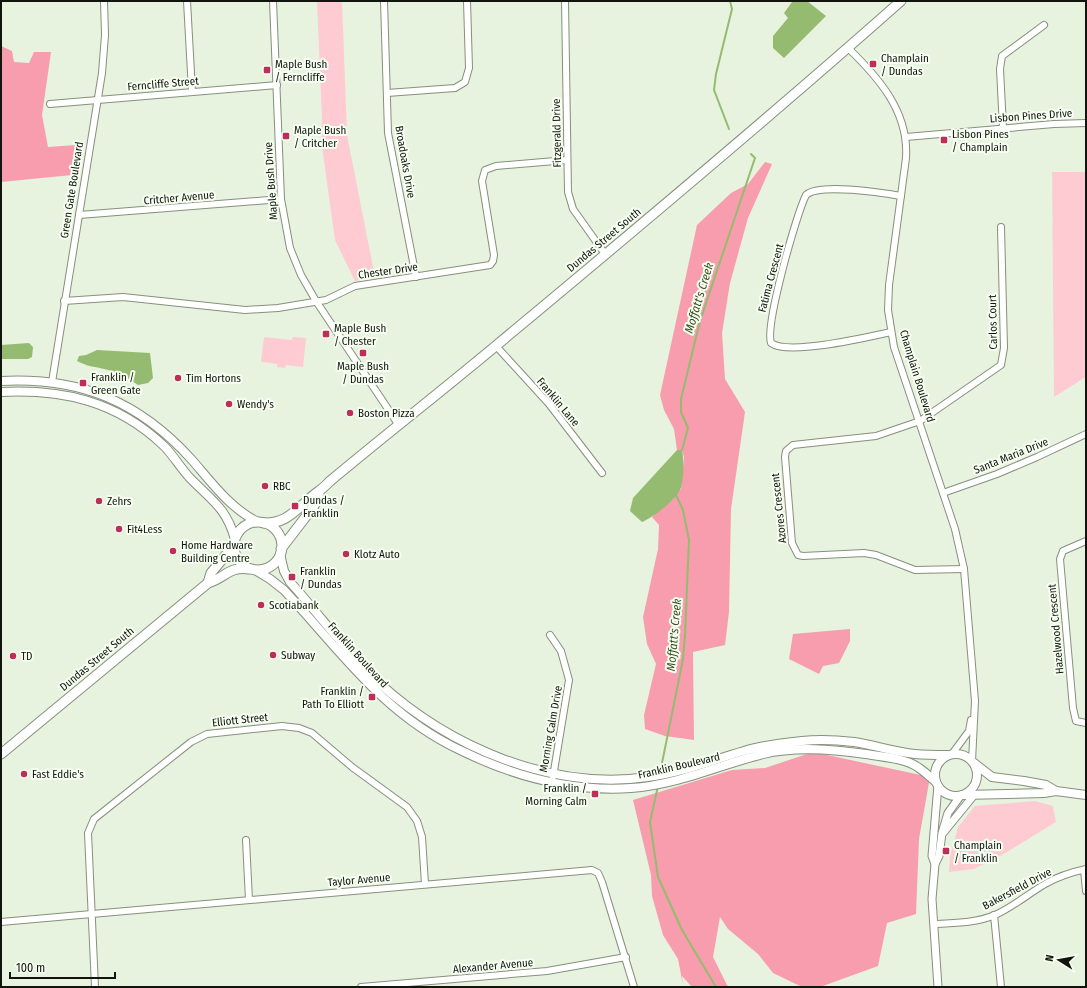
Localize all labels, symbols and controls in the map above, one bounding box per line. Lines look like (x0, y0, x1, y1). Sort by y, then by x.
place label: Champlain / Dundas (881, 52, 929, 78)
place label: Maple Bush / Ferncliffe (275, 58, 327, 84)
marker: Champlain / Dundas (868, 59, 878, 69)
marker: Maple Bush / Ferncliffe (262, 65, 272, 75)
street label: Ferncliffe Street (127, 74, 200, 94)
street label: Fitzgerald Drive (550, 98, 564, 168)
street label: Lisbon Pines Drive (989, 107, 1073, 125)
place label: Maple Bush / Critcher (294, 124, 346, 150)
street label: Broadoaks Drive (392, 125, 418, 199)
place label: Lisbon Pines / Champlain (952, 128, 1009, 154)
marker: Maple Bush / Critcher (281, 131, 291, 141)
marker: Lisbon Pines / Champlain (939, 135, 949, 145)
street label: Green Gate Boulevard (58, 141, 86, 239)
street label: Maple Bush Drive (262, 142, 280, 220)
street label: Critcher Avenue (143, 188, 215, 208)
street label: Dundas Street South (564, 205, 644, 275)
street label: Fatima Crescent (756, 242, 787, 314)
street label: Chester Drive (357, 260, 419, 282)
water label: Moffatt's Creek (682, 261, 716, 335)
street label: Carlos Court (986, 294, 1000, 350)
place label: Maple Bush / Chester (334, 322, 386, 348)
street label: Champlain Boulevard (897, 328, 937, 424)
marker: Maple Bush / Chester (321, 329, 331, 339)
marker: Maple Bush / Dundas (358, 348, 368, 358)
place label: Maple Bush / Dundas (337, 360, 389, 386)
place label: Franklin / Green Gate (91, 371, 141, 397)
place label: Tim Hortons (186, 372, 241, 385)
marker: Tim Hortons (173, 373, 183, 383)
street label: Franklin Lane (534, 375, 582, 429)
marker: Franklin / Green Gate (78, 378, 88, 388)
place label: Wendy's (237, 398, 274, 411)
marker: Wendy's (224, 399, 234, 409)
place label: Boston Pizza (358, 407, 415, 420)
marker: Boston Pizza (345, 408, 355, 418)
street label: Santa Maria Drive (972, 435, 1050, 477)
street label: Azores Crescent (769, 472, 789, 544)
place label: RBC (273, 480, 291, 493)
marker: RBC (260, 481, 270, 491)
place label: Dundas / Franklin (303, 494, 345, 520)
place label: Zehrs (107, 495, 132, 508)
marker: Zehrs (94, 496, 104, 506)
marker: Dundas / Franklin (290, 501, 300, 511)
place label: Fit4Less (127, 523, 163, 536)
marker: Fit4Less (114, 524, 124, 534)
place label: Home Hardware Building Centre (181, 539, 253, 565)
marker: Home Hardware Building Centre (168, 546, 178, 556)
place label: Klotz Auto (354, 548, 400, 561)
marker: Klotz Auto (341, 549, 351, 559)
place label: Franklin / Dundas (300, 565, 342, 591)
marker: Franklin / Dundas (287, 572, 297, 582)
street label: Hazelwood Crescent (1046, 583, 1066, 675)
water label: Moffatt's Creek (664, 598, 684, 672)
place label: Scotiabank (269, 599, 319, 612)
marker: Scotiabank (256, 600, 266, 610)
street label: Franklin Boulevard (325, 620, 391, 690)
street label: Dundas Street South (57, 624, 137, 694)
place label: Subway (281, 649, 315, 662)
place label: TD (21, 650, 32, 663)
marker: Subway (268, 650, 278, 660)
marker: TD (8, 651, 18, 661)
place label: Franklin / Path To Elliott (302, 685, 364, 711)
street label: Morning Calm Drive (537, 685, 565, 773)
marker: Franklin / Path To Elliott (367, 692, 377, 702)
street label: Elliott Street (211, 711, 269, 729)
street label: Franklin Boulevard (637, 750, 721, 782)
place label: Fast Eddie's (32, 768, 84, 781)
marker: Fast Eddie's (19, 769, 29, 779)
place label: Franklin / Morning Calm (525, 782, 587, 808)
marker: Franklin / Morning Calm (590, 789, 600, 799)
place label: Champlain / Franklin (954, 839, 1002, 865)
marker: Champlain / Franklin (941, 846, 951, 856)
street label: Bakersfield Drive (980, 865, 1054, 913)
street label: Taylor Avenue (327, 871, 391, 889)
north arrow (1039, 940, 1079, 980)
scale bar (10, 954, 115, 980)
text: N (1043, 954, 1057, 963)
street label: Alexander Avenue (452, 956, 534, 976)
text: 100 m (16, 961, 45, 975)

